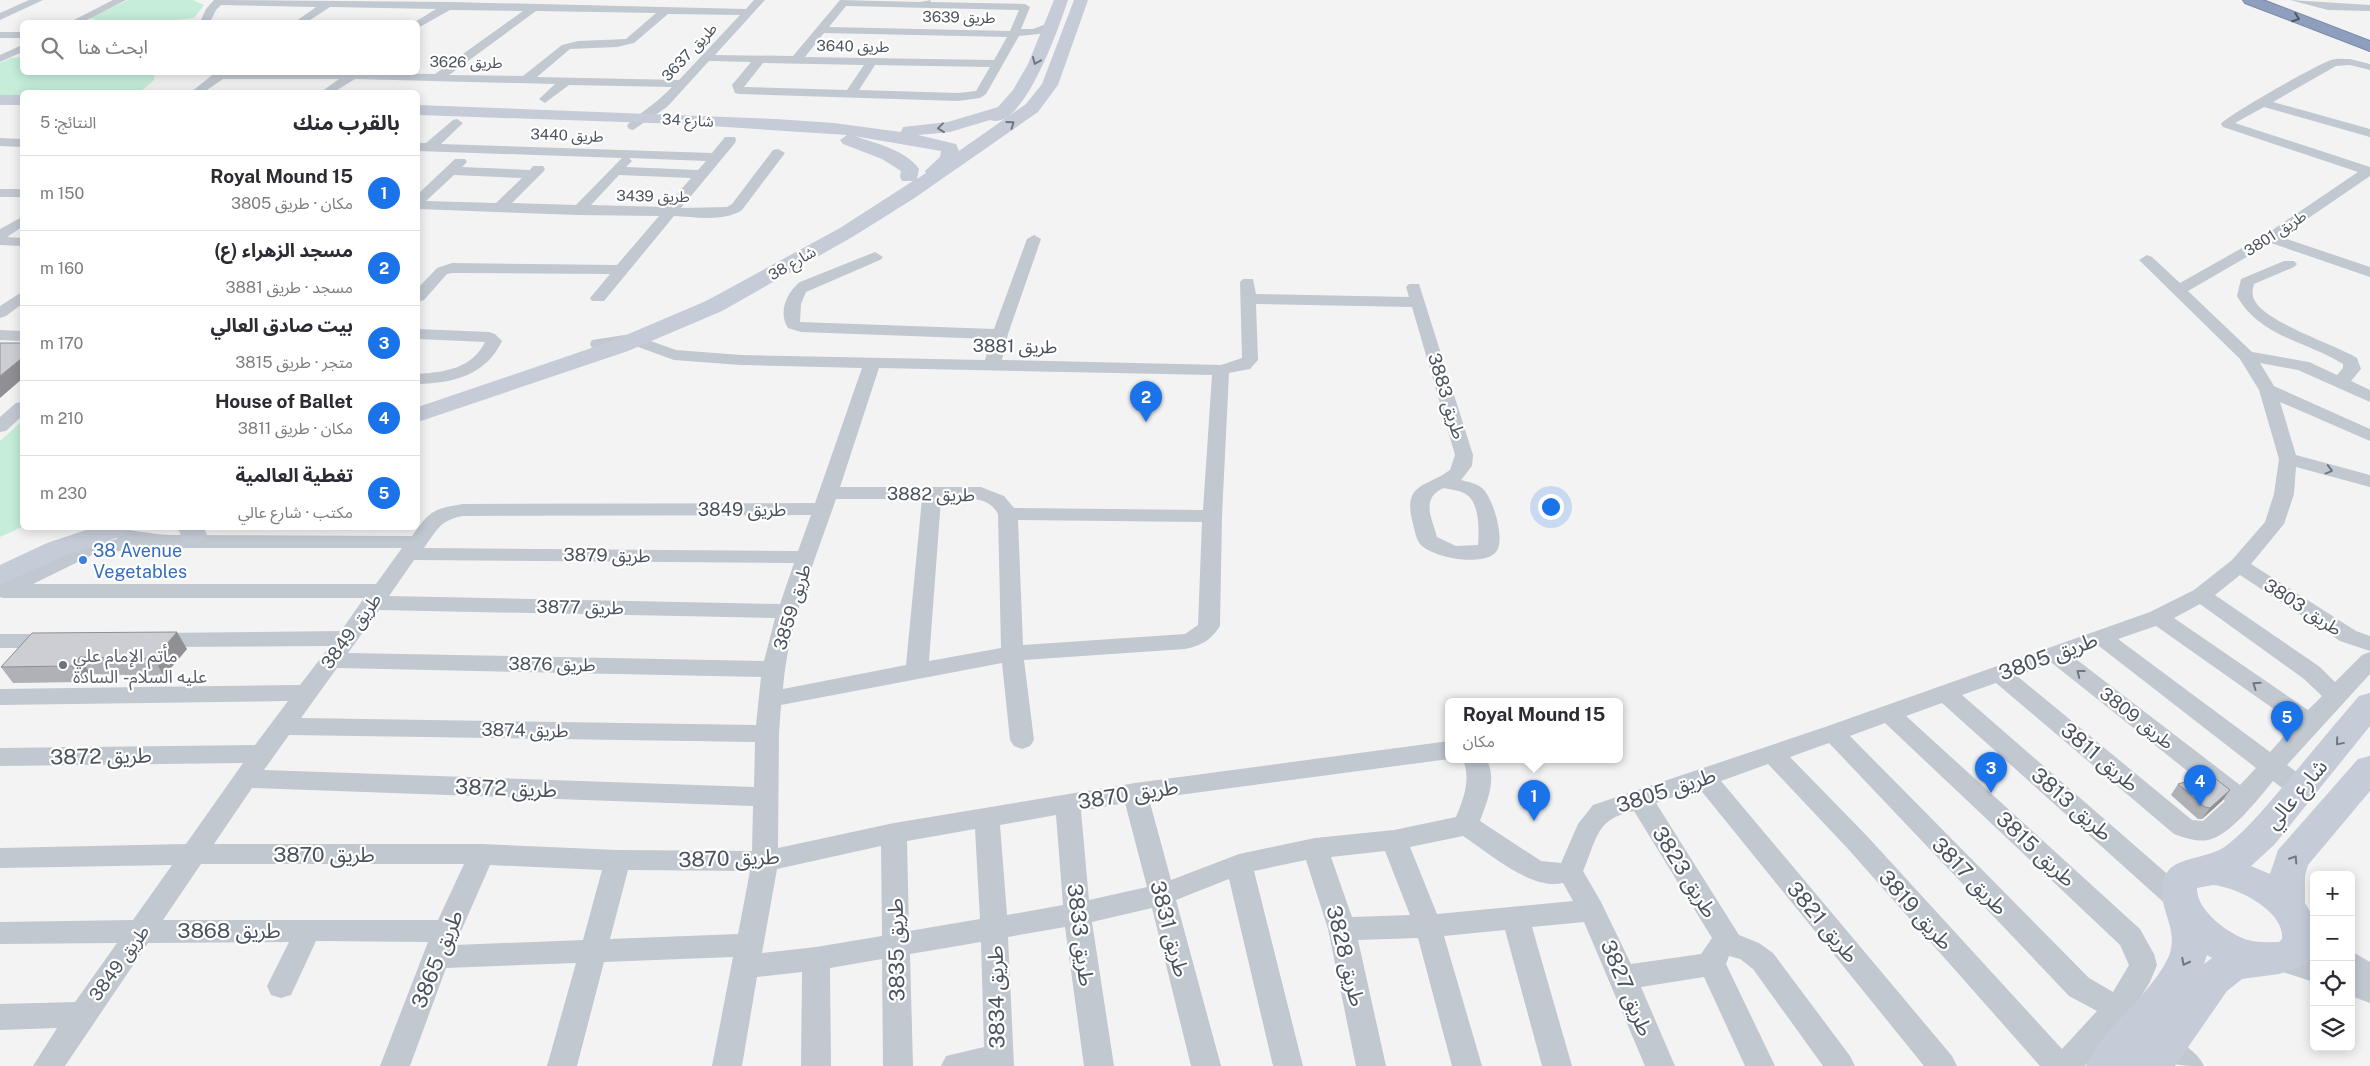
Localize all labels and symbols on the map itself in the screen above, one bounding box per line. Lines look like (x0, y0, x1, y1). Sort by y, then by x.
street label: طريق 3639 (922, 8, 996, 28)
one-way arrow (2291, 11, 2300, 22)
street label: طريق 3637 (658, 20, 721, 86)
street label: طريق 3640 (816, 37, 890, 57)
street label: طريق 3626 (429, 53, 503, 73)
one-way arrow (1032, 57, 1042, 65)
street label: شارع 34 (662, 110, 715, 134)
one-way arrow (1005, 121, 1015, 130)
one-way arrow (937, 122, 945, 133)
street label: طريق 3440 (530, 125, 604, 147)
street label: طريق 3439 (616, 187, 690, 207)
street label: طريق 3801 (2241, 207, 2310, 261)
street label: شارع 38 (765, 243, 821, 287)
street label: طريق 3881 (972, 335, 1058, 358)
street label: طريق 3883 (1423, 351, 1470, 442)
pin: 2 (1130, 381, 1162, 422)
one-way arrow (2325, 464, 2334, 475)
street label: طريق 3882 (887, 483, 975, 506)
your location (1538, 494, 1564, 520)
street label: طريق 3849 (698, 499, 786, 521)
place label: 38 Avenue Vegetables (93, 540, 187, 582)
street label: طريق 3879 (563, 544, 651, 567)
marker: 38 Avenue Vegetables (77, 554, 89, 566)
street label: طريق 3859 (769, 562, 816, 653)
street label: طريق 3803 (2260, 574, 2346, 641)
street label: طريق 3849 (317, 589, 386, 674)
street label: طريق 3877 (536, 596, 624, 619)
street label: طريق 3805 (1995, 627, 2101, 686)
place label: مأتم الإمام علي عليه السلام - السادة (73, 644, 207, 691)
street label: طريق 3876 (508, 653, 596, 676)
marker: مأتم الإمام علي عليه السلام - السادة (57, 659, 69, 671)
one-way arrow (2076, 670, 2085, 679)
one-way arrow (2252, 682, 2261, 691)
street label: طريق 3809 (2095, 683, 2178, 754)
pin: 5 (2271, 701, 2303, 742)
street label: طريق 3811 (2055, 717, 2144, 798)
street label: طريق 3874 (481, 719, 569, 742)
one-way arrow (2336, 737, 2345, 746)
street label: طريق 3872 (50, 743, 152, 770)
pin: 3 (1975, 752, 2007, 793)
street label: شارع عالي (2260, 754, 2335, 837)
street label: طريق 3805 (1613, 762, 1719, 819)
street label: طريق 3813 (2026, 762, 2117, 847)
pin: 4 (2184, 765, 2216, 806)
street label: طريق 3872 (455, 774, 557, 803)
street label: طريق 3870 (1076, 774, 1180, 815)
pin: 1 (1518, 780, 1550, 821)
street label: طريق 3815 (1991, 806, 2081, 893)
street label: طريق 3823 (1646, 822, 1723, 923)
street label: طريق 3817 (1926, 832, 2013, 921)
street label: طريق 3870 (273, 842, 375, 868)
street label: طريق 3870 (678, 844, 780, 873)
one-way arrow (2288, 855, 2298, 864)
street label: طريق 3819 (1873, 865, 1958, 956)
street label: طريق 3821 (1781, 876, 1864, 968)
street label: طريق 3831 (1144, 878, 1195, 980)
street label: طريق 3833 (1061, 882, 1100, 988)
street label: طريق 3835 (883, 898, 910, 1002)
street label: طريق 3828 (1320, 903, 1371, 1009)
street label: طريق 3865 (406, 906, 469, 1012)
street label: طريق 3868 (177, 918, 281, 944)
street label: طريق 3849 (85, 921, 154, 1006)
street label: طريق 3827 (1595, 936, 1658, 1040)
street label: طريق 3834 (983, 945, 1010, 1049)
one-way arrow (2181, 957, 2191, 966)

